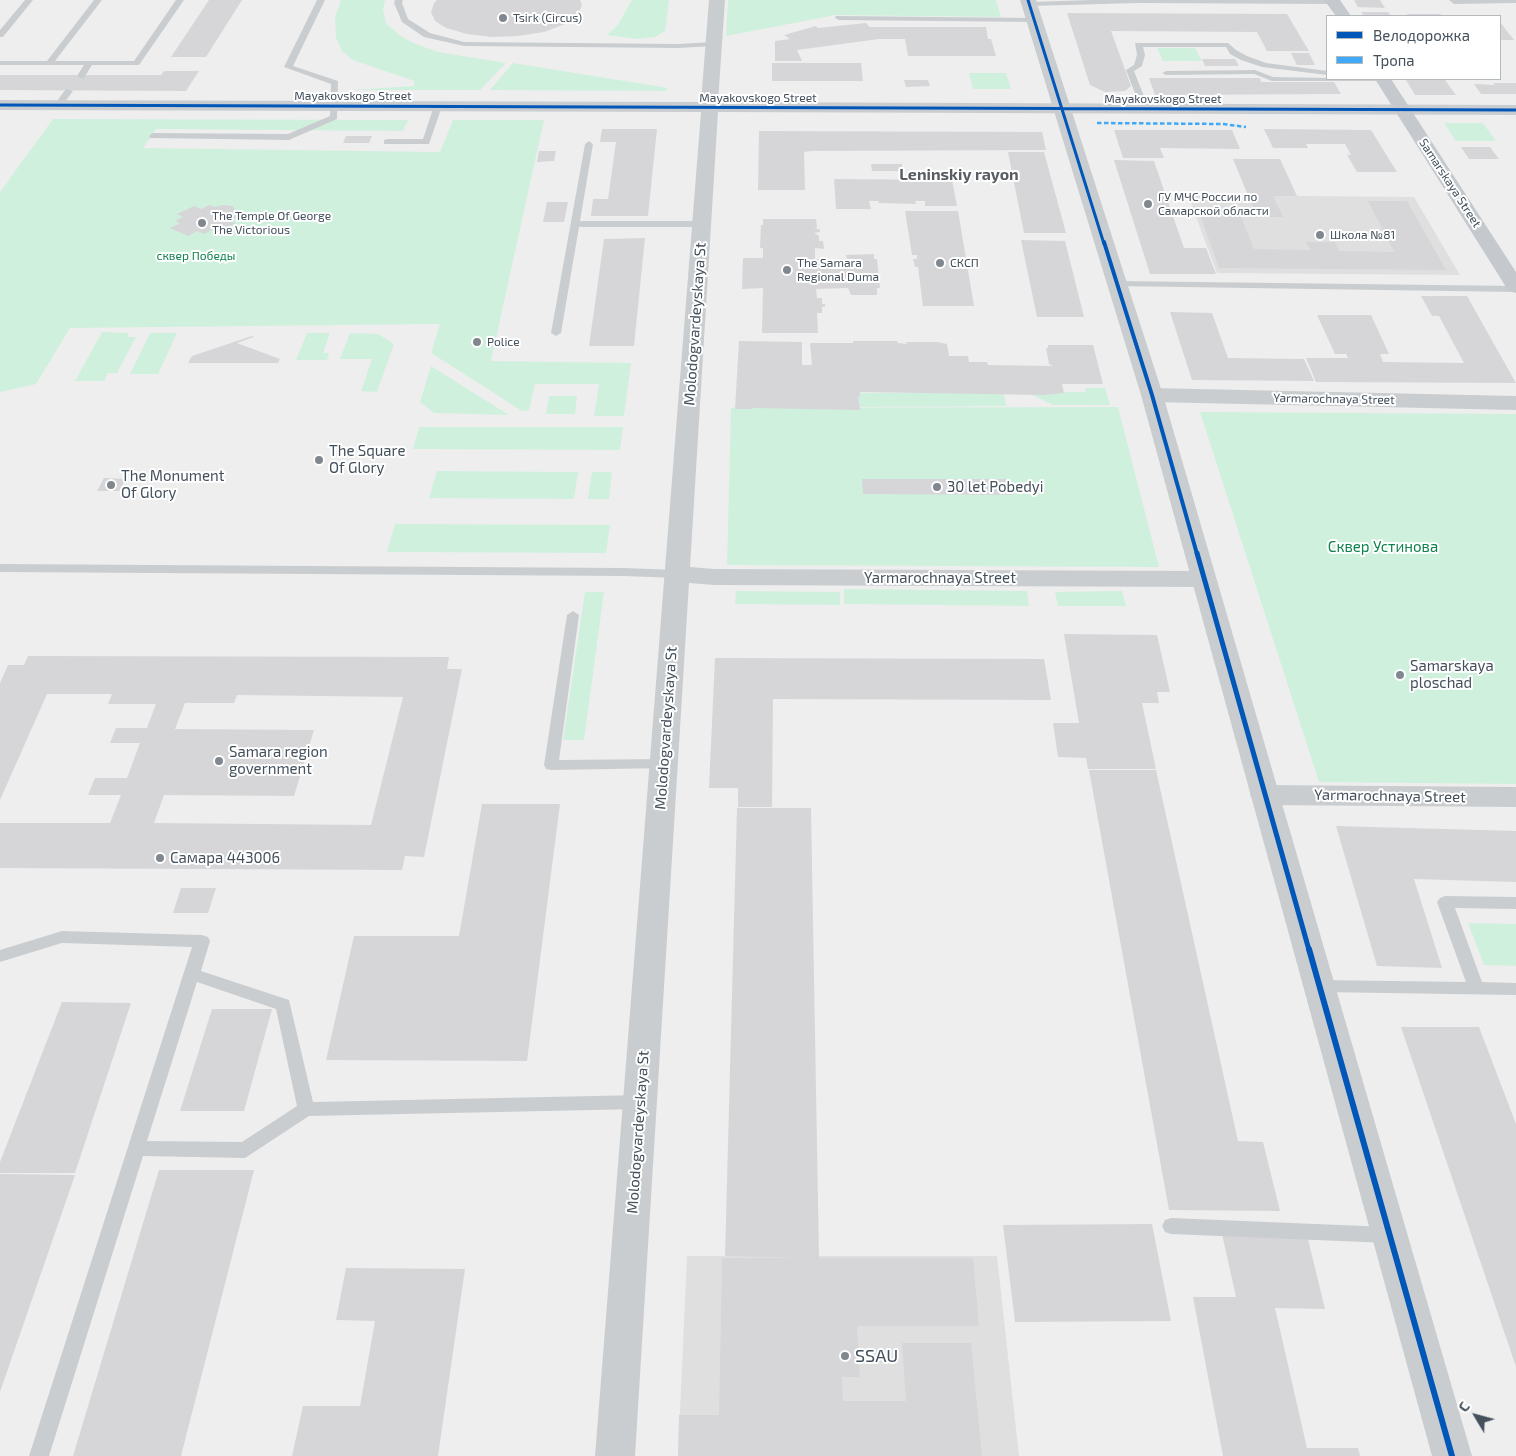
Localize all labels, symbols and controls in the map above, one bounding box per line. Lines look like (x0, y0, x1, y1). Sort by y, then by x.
place label: Tsirk (Circus) (513, 11, 582, 25)
marker: Tsirk (Circus) (497, 12, 509, 24)
legend (1326, 15, 1501, 80)
text: Велодорожка (1373, 26, 1470, 44)
text: Тропа (1373, 51, 1415, 69)
street label: Mayakovskogo Street (294, 89, 412, 103)
street label: Mayakovskogo Street (699, 91, 817, 105)
street label: Mayakovskogo Street (1104, 92, 1222, 106)
street label: Samarskaya Street (1416, 136, 1484, 230)
district label: Leninskiy rayon (899, 165, 1019, 185)
place label: ГУ МЧС России по Самарской области (1158, 190, 1269, 218)
marker: ГУ МЧС России по Самарской области (1142, 198, 1154, 210)
place label: The Temple Of George The Victorious (212, 209, 331, 237)
marker: The Temple Of George The Victorious (196, 217, 208, 229)
place label: Школа №81 (1330, 228, 1395, 242)
marker: Школа №81 (1314, 229, 1326, 241)
street label: Molodogvardeyskaya St (680, 242, 710, 406)
park label: сквер Победы (157, 249, 235, 263)
place label: The Samara Regional Duma (797, 256, 879, 284)
place label: СКСП (950, 256, 979, 270)
marker: СКСП (934, 257, 946, 269)
marker: The Samara Regional Duma (781, 264, 793, 276)
place label: Police (487, 335, 520, 349)
marker: Police (471, 336, 483, 348)
street label: Yarmarochnaya Street (1273, 391, 1395, 407)
place label: The Square Of Glory (329, 442, 405, 477)
marker: The Square Of Glory (313, 454, 325, 466)
place label: The Monument Of Glory (121, 467, 224, 502)
place label: 30 let Pobedyi (947, 478, 1043, 496)
marker: The Monument Of Glory (105, 479, 117, 491)
marker: 30 let Pobedyi (931, 481, 943, 493)
park label: Сквер Устинова (1328, 538, 1438, 556)
street label: Yarmarochnaya Street (864, 569, 1016, 587)
street label: Molodogvardeyskaya St (651, 646, 681, 810)
place label: Samarskaya ploschad (1410, 657, 1494, 692)
marker: Samarskaya ploschad (1394, 669, 1406, 681)
place label: Samara region government (229, 743, 328, 778)
marker: Samara region government (213, 755, 225, 767)
street label: Yarmarochnaya Street (1314, 786, 1466, 806)
place label: Самара 443006 (170, 849, 280, 867)
marker: Самара 443006 (154, 852, 166, 864)
street label: Molodogvardeyskaya St (623, 1050, 653, 1214)
place label: SSAU (855, 1345, 898, 1367)
marker: SSAU (839, 1350, 851, 1362)
north arrow (1451, 1391, 1501, 1441)
text: С (1454, 1398, 1473, 1415)

